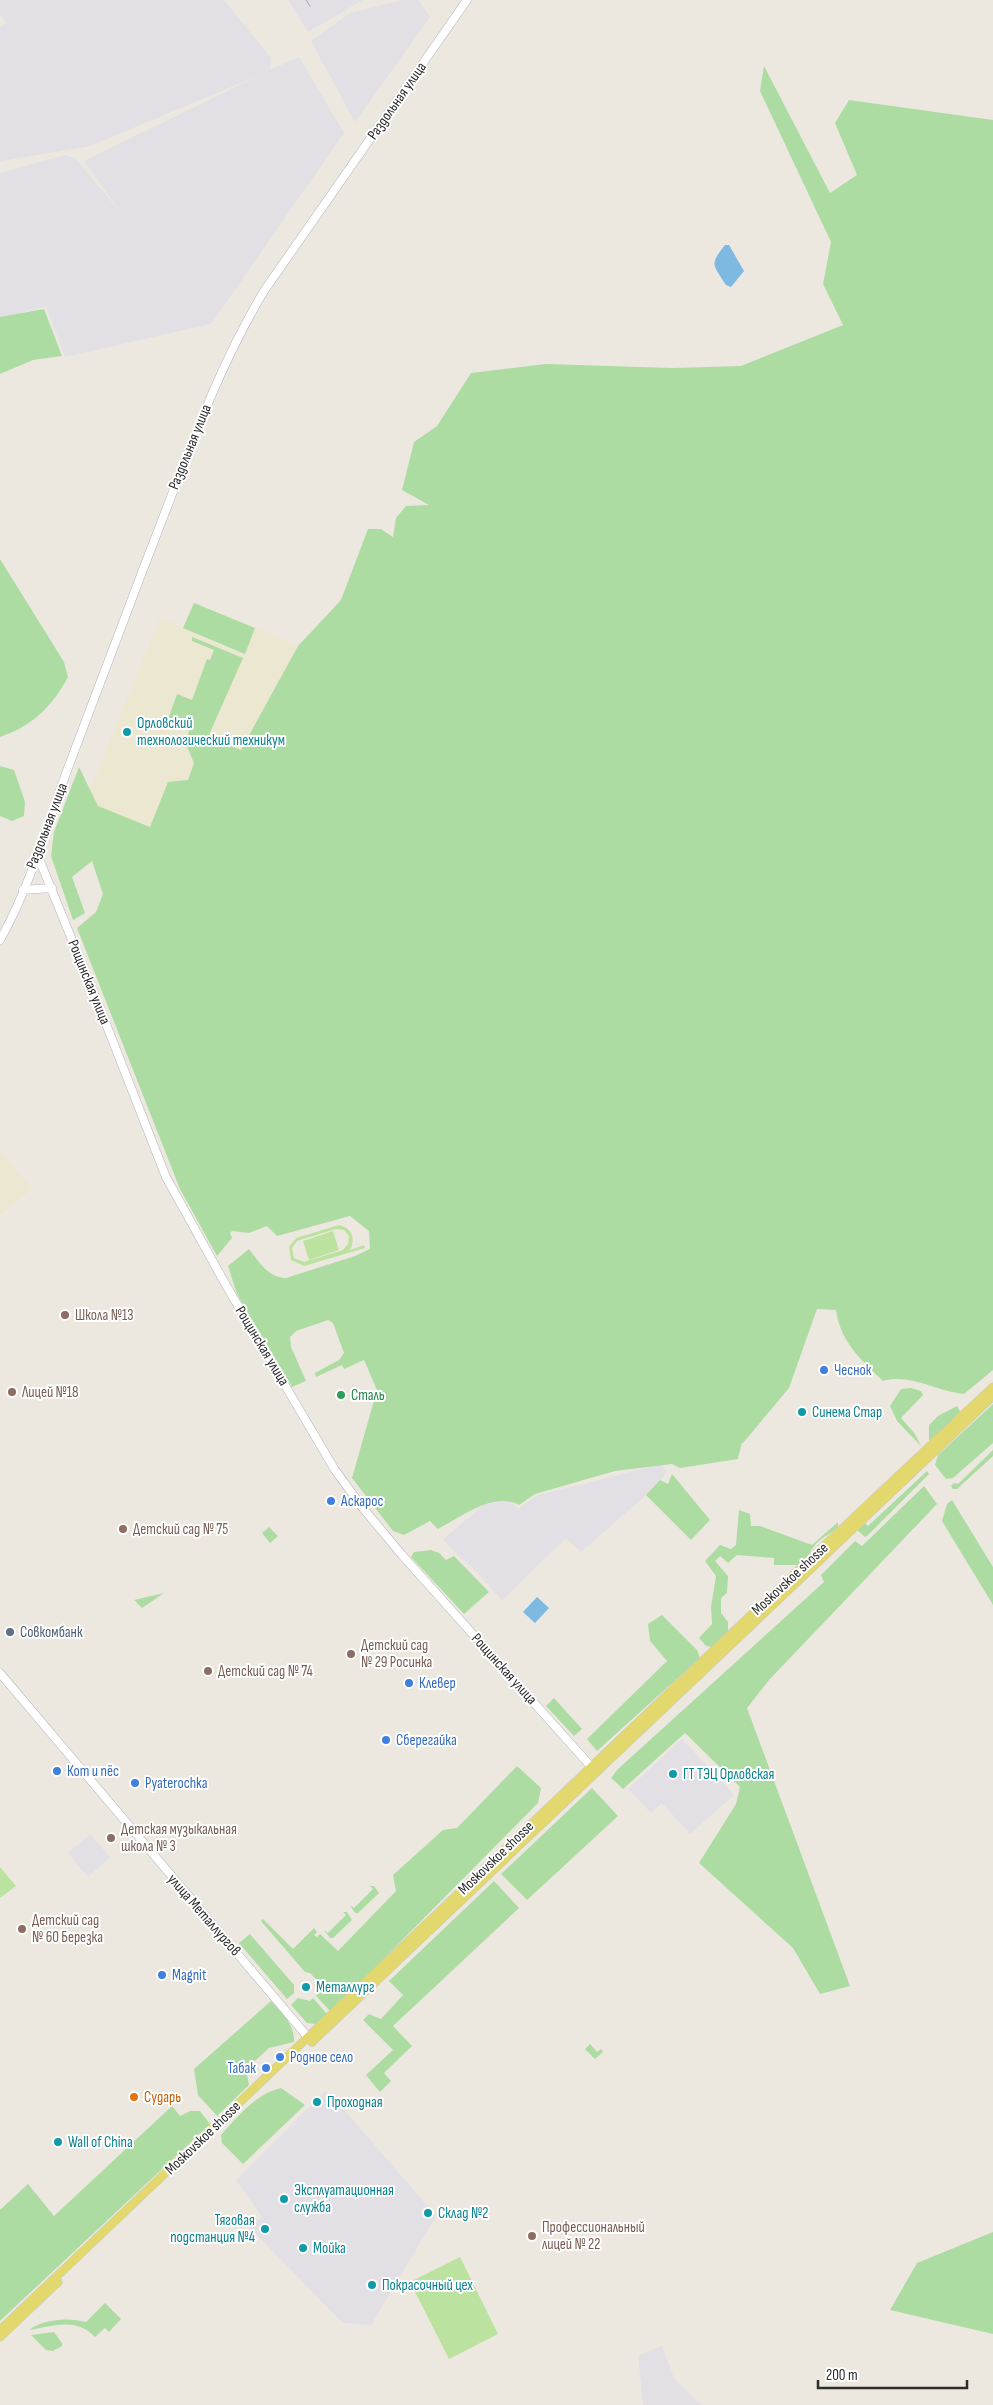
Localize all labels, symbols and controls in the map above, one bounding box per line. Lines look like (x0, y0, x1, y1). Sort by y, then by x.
street label: Раздольная улица (363, 58, 431, 143)
street label: Раздольная улица (164, 401, 216, 492)
place label: Орловский технологический техникум (137, 714, 285, 750)
marker: Орловский технологический техникум (121, 726, 133, 738)
street label: Раздольная улица (22, 780, 72, 872)
street label: Рощинская улица (63, 937, 115, 1027)
street label: Рощинская улица (231, 1303, 293, 1389)
place label: Школа №13 (75, 1306, 133, 1325)
marker: Школа №13 (59, 1309, 71, 1321)
place label: Чеснок (834, 1361, 872, 1380)
marker: Чеснок (818, 1364, 830, 1376)
place label: Лицей №18 (21, 1383, 79, 1402)
marker: Лицей №18 (6, 1386, 18, 1398)
place label: Сталь (351, 1386, 385, 1405)
marker: Сталь (335, 1389, 347, 1401)
place label: Синема Стар (812, 1403, 882, 1422)
marker: Синема Стар (796, 1406, 808, 1418)
place label: Аскарос (340, 1492, 383, 1511)
marker: Аскарос (325, 1495, 337, 1507)
place label: Детский сад № 75 (133, 1520, 228, 1539)
marker: Детский сад № 75 (117, 1523, 129, 1535)
street label: Moskovskoe shosse (748, 1539, 832, 1619)
place label: Совкомбанк (20, 1623, 83, 1642)
marker: Совкомбанк (4, 1626, 16, 1638)
street label: Рощинская улица (467, 1629, 541, 1709)
place label: Детский сад № 29 Росинка (361, 1636, 433, 1672)
marker: Детский сад № 29 Росинка (345, 1648, 357, 1660)
place label: Детский сад № 74 (218, 1662, 313, 1681)
marker: Детский сад № 74 (202, 1665, 214, 1677)
place label: Клевер (419, 1674, 456, 1693)
marker: Клевер (403, 1677, 415, 1689)
place label: Сберегайка (396, 1731, 457, 1750)
marker: Сберегайка (380, 1734, 392, 1746)
place label: Кот и пёс (67, 1762, 119, 1781)
marker: Кот и пёс (51, 1765, 63, 1777)
place label: ГТ ТЭЦ Орловская (683, 1765, 775, 1784)
marker: ГТ ТЭЦ Орловская (667, 1768, 679, 1780)
place label: Pyaterochka (145, 1774, 208, 1793)
marker: Pyaterochka (129, 1777, 141, 1789)
street label: Moskovskoe shosse (454, 1817, 538, 1899)
place label: Детская музыкальная школа № 3 (121, 1820, 237, 1856)
marker: Детская музыкальная школа № 3 (105, 1832, 117, 1844)
street label: улица Металлургов (163, 1870, 245, 1960)
place label: Детский сад № 60 Березка (32, 1911, 103, 1947)
marker: Детский сад № 60 Березка (16, 1923, 28, 1935)
place label: Magnit (172, 1966, 207, 1985)
marker: Magnit (156, 1969, 168, 1981)
place label: Металлург (316, 1978, 374, 1997)
marker: Металлург (300, 1981, 312, 1993)
place label: Родное село (290, 2048, 353, 2067)
marker: Родное село (274, 2051, 286, 2063)
place label: Табак (227, 2059, 256, 2078)
marker: Табак (260, 2062, 272, 2074)
place label: Сударь (144, 2088, 181, 2107)
marker: Сударь (128, 2091, 140, 2103)
place label: Проходная (327, 2093, 383, 2112)
marker: Проходная (311, 2096, 323, 2108)
street label: Moskovskoe shosse (161, 2097, 245, 2179)
place label: Wall of China (68, 2133, 133, 2152)
marker: Wall of China (52, 2136, 64, 2148)
place label: Эксплуатационная служба (294, 2181, 394, 2217)
marker: Эксплуатационная служба (278, 2193, 290, 2205)
place label: Склад №2 (438, 2204, 488, 2223)
marker: Склад №2 (422, 2207, 434, 2219)
place label: Тяговая подстанция №4 (170, 2211, 255, 2247)
place label: Профессиональный лицей № 22 (542, 2218, 645, 2254)
marker: Тяговая подстанция №4 (259, 2223, 271, 2235)
marker: Профессиональный лицей № 22 (526, 2230, 538, 2242)
place label: Мойка (313, 2239, 346, 2258)
marker: Мойка (297, 2242, 309, 2254)
place label: Покрасочный цех (382, 2276, 473, 2295)
marker: Покрасочный цех (366, 2279, 378, 2291)
scale bar (818, 2358, 967, 2390)
text: 200 m (826, 2366, 858, 2385)

